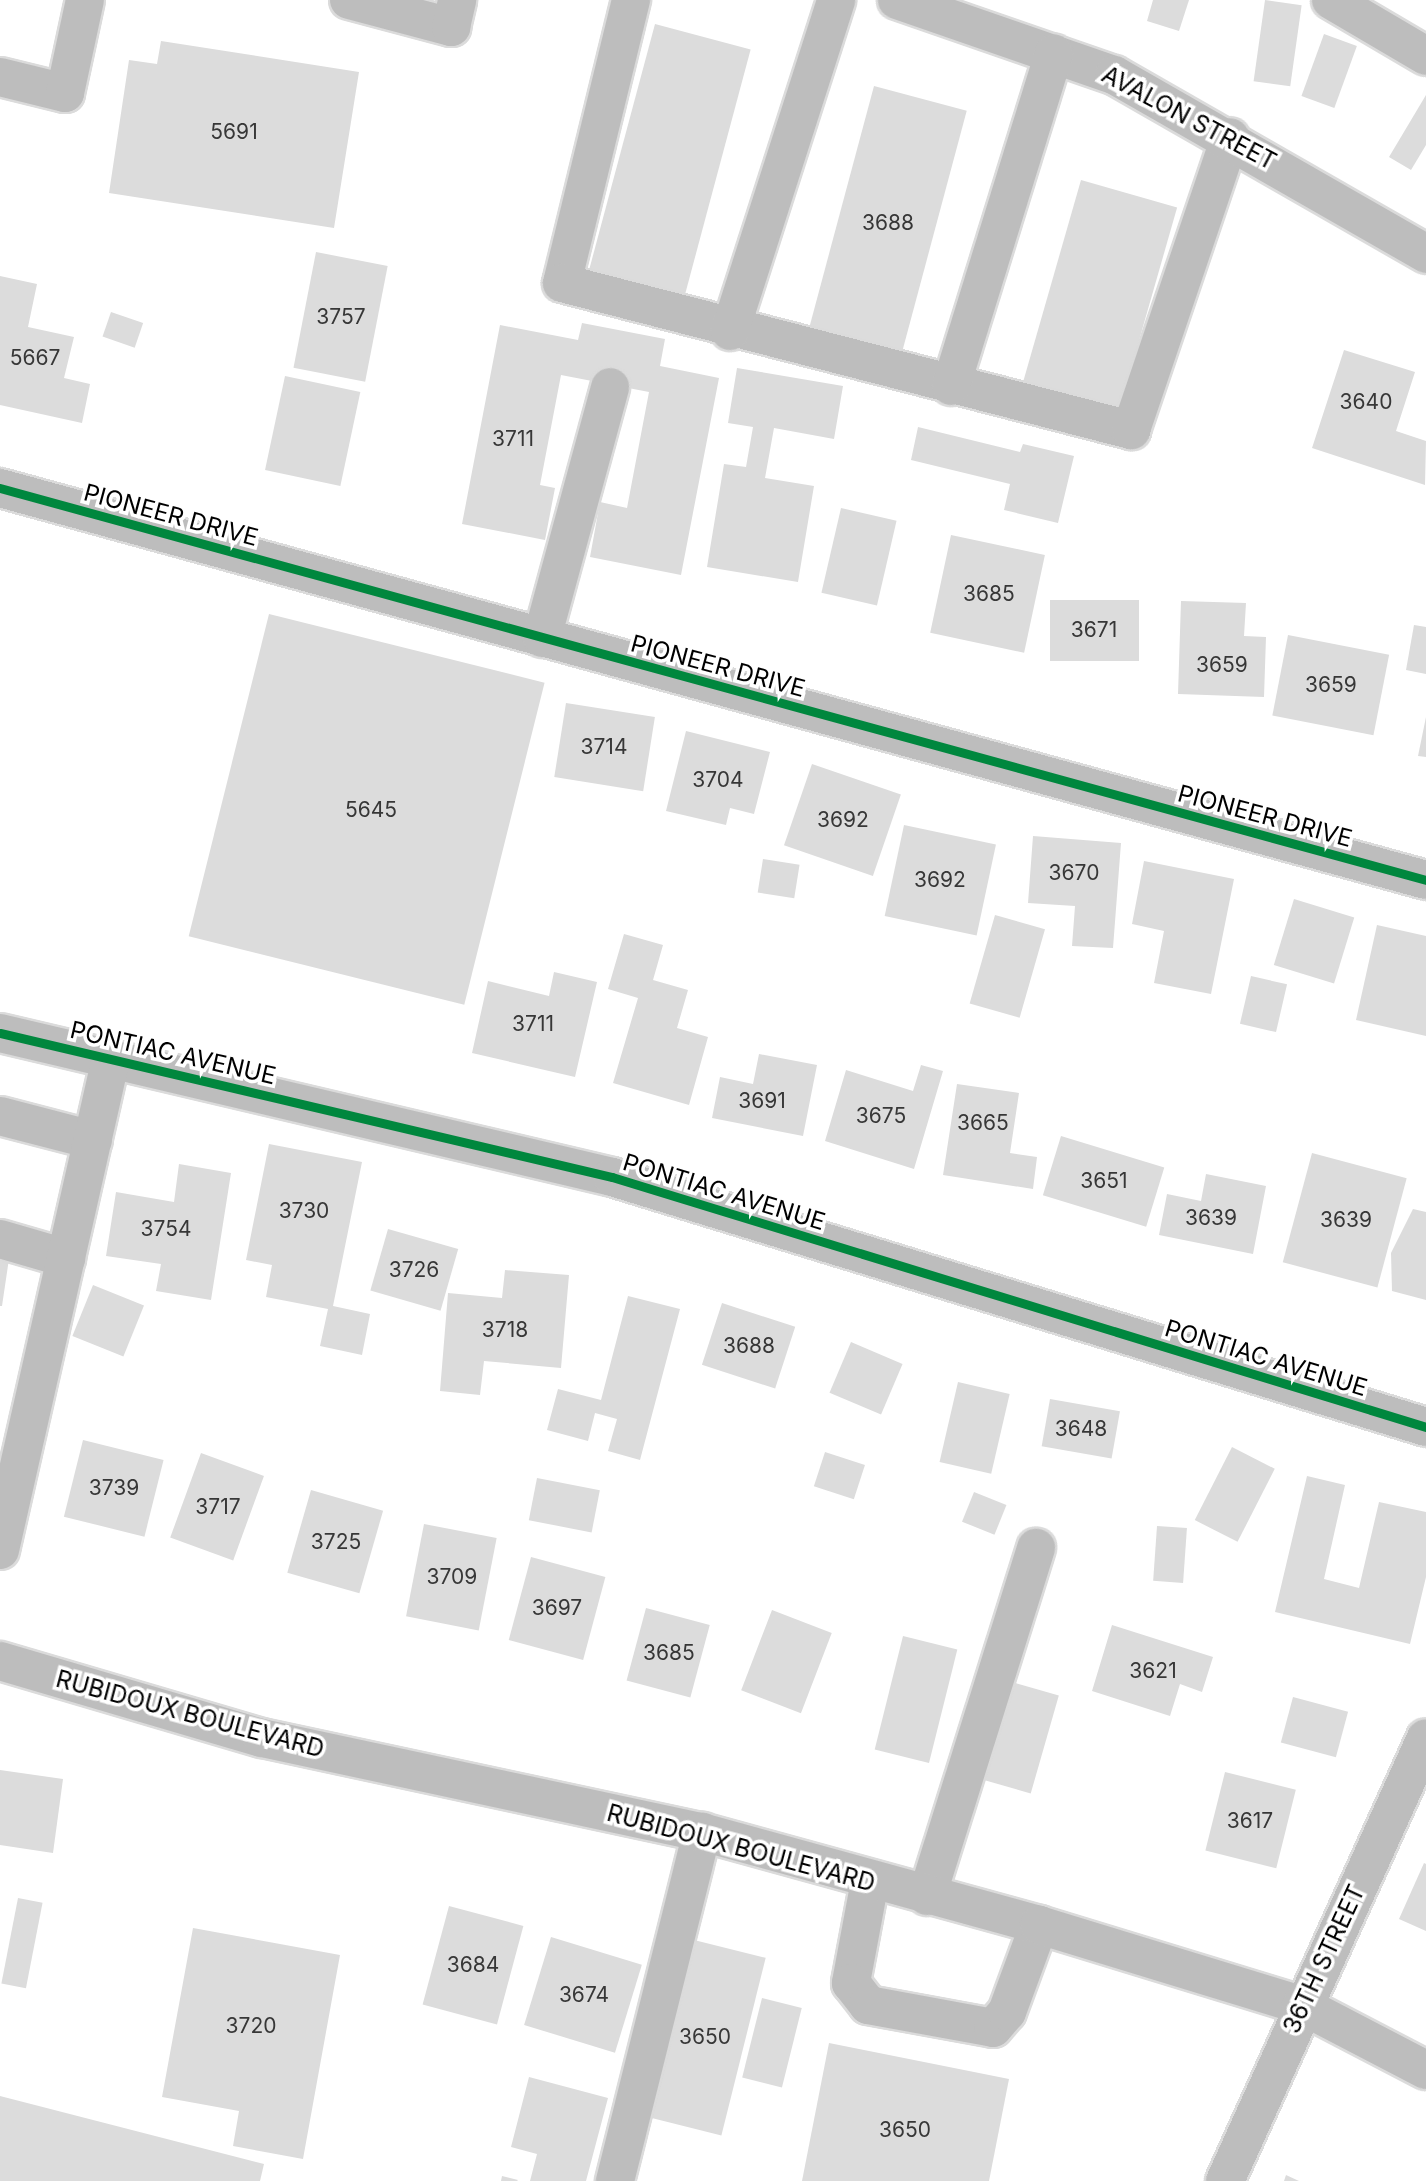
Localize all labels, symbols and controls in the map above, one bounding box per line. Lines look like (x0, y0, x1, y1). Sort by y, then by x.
street label: AVALON STREET (1097, 60, 1281, 176)
house number: 5691 (210, 119, 258, 145)
house number: 3688 (862, 210, 914, 236)
house number: 3757 (316, 304, 366, 330)
house number: 5667 (10, 345, 60, 371)
house number: 3640 (1340, 389, 1392, 415)
house number: 3711 (492, 426, 534, 452)
street label: PIONEER DRIVE (81, 478, 261, 552)
house number: 3685 (963, 581, 1015, 607)
house number: 3671 (1071, 617, 1117, 643)
street label: PIONEER DRIVE (628, 629, 808, 703)
house number: 3659 (1196, 652, 1248, 678)
house number: 3659 (1305, 672, 1357, 698)
house number: 3714 (581, 734, 627, 760)
house number: 3704 (692, 767, 744, 793)
street label: PIONEER DRIVE (1175, 779, 1355, 853)
house number: 5645 (345, 797, 397, 823)
house number: 3692 (817, 807, 869, 833)
house number: 3670 (1049, 860, 1099, 886)
house number: 3692 (914, 867, 966, 893)
house number: 3711 (512, 1011, 554, 1037)
street label: PONTIAC AVENUE (67, 1015, 279, 1091)
house number: 3691 (738, 1088, 786, 1114)
house number: 3675 (856, 1103, 906, 1129)
house number: 3665 (957, 1110, 1009, 1136)
street label: PONTIAC AVENUE (619, 1148, 829, 1236)
house number: 3651 (1080, 1168, 1128, 1194)
house number: 3730 (279, 1198, 329, 1224)
house number: 3639 (1185, 1205, 1237, 1231)
house number: 3639 (1320, 1207, 1372, 1233)
house number: 3754 (141, 1216, 191, 1242)
house number: 3726 (389, 1257, 439, 1283)
street label: PONTIAC AVENUE (1161, 1314, 1371, 1402)
house number: 3718 (482, 1317, 528, 1343)
house number: 3688 (723, 1333, 775, 1359)
house number: 3648 (1055, 1416, 1107, 1442)
house number: 3739 (89, 1475, 139, 1501)
house number: 3717 (195, 1494, 241, 1520)
house number: 3725 (311, 1529, 361, 1555)
house number: 3709 (427, 1564, 477, 1590)
house number: 3697 (532, 1595, 582, 1621)
house number: 3685 (643, 1640, 695, 1666)
house number: 3621 (1129, 1658, 1177, 1684)
street label: RUBIDOUX BOULEVARD (53, 1664, 327, 1764)
street label: RUBIDOUX BOULEVARD (604, 1798, 878, 1898)
house number: 3617 (1227, 1808, 1273, 1834)
street label: 36TH STREET (1277, 1880, 1371, 2038)
house number: 3684 (447, 1952, 499, 1978)
house number: 3674 (559, 1982, 609, 2008)
house number: 3720 (226, 2013, 276, 2039)
house number: 3650 (679, 2024, 731, 2050)
house number: 3650 (879, 2117, 931, 2143)

